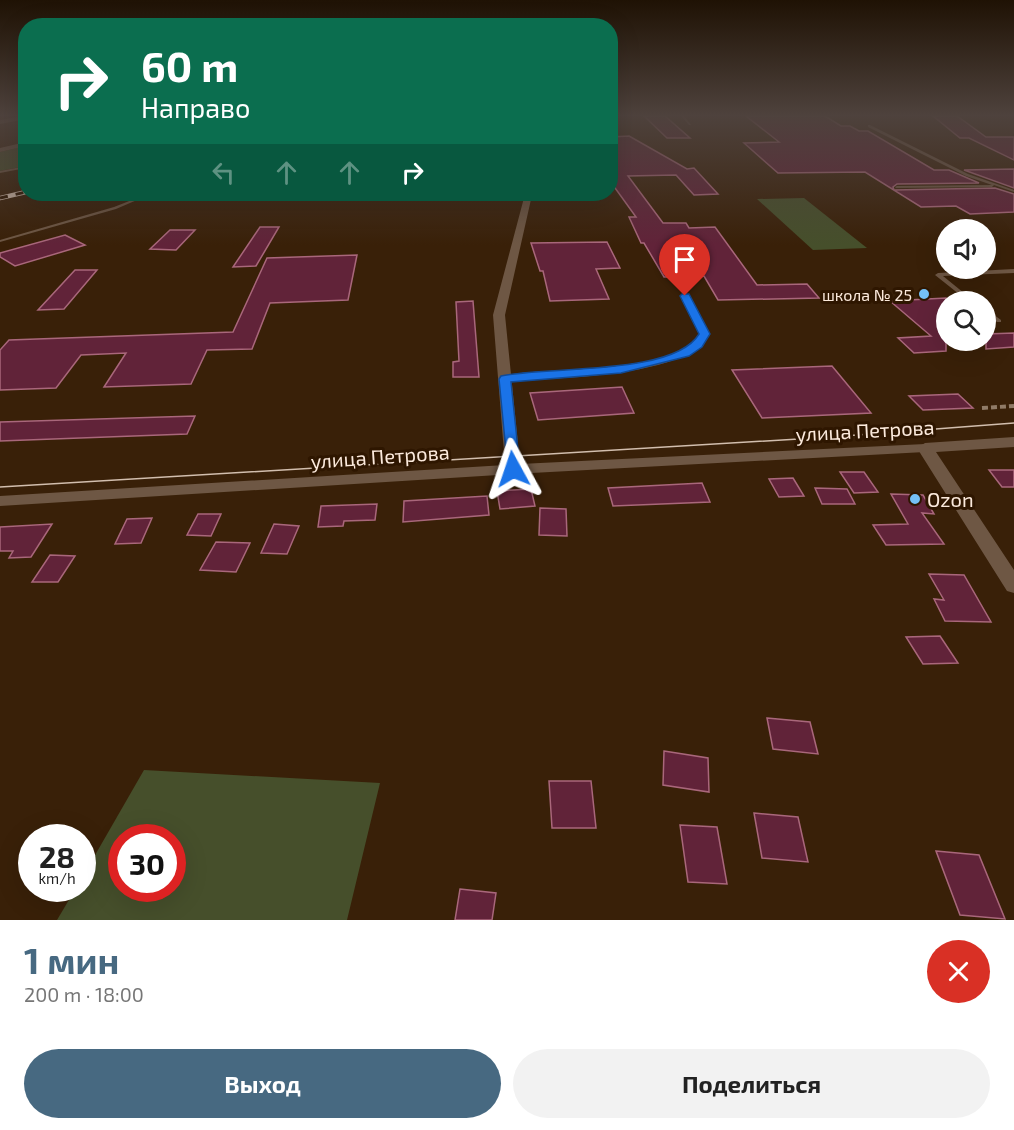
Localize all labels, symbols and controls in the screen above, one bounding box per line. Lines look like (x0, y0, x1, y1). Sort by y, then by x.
text: 60 m (141, 40, 238, 90)
icon: right (42, 42, 120, 120)
text: Направо (141, 91, 250, 123)
icon: left (207, 156, 240, 189)
icon: ahead (270, 156, 303, 189)
icon: ahead (333, 156, 366, 189)
icon: right (396, 156, 429, 189)
map controls (936, 219, 996, 351)
button: sound (936, 219, 996, 279)
pin (659, 234, 710, 296)
icon: arrive (668, 243, 701, 276)
place label: школа № 25 (822, 285, 912, 304)
marker: школа № 25 (917, 287, 931, 301)
button: search (936, 291, 996, 351)
street label: улица Петрова (795, 414, 935, 447)
position arrow (481, 437, 545, 501)
street label: улица Петрова (310, 439, 450, 474)
place label: Ozon (927, 487, 974, 511)
marker: Ozon (908, 492, 922, 506)
speed limit sign: 30 (108, 824, 186, 902)
text: 28 (39, 838, 75, 874)
text: km/h (38, 869, 76, 887)
text: 1 мин (24, 938, 119, 981)
button: close (927, 940, 990, 1003)
text: 200 m · 18:00 (24, 982, 144, 1006)
button: Выход (24, 1049, 501, 1118)
button: Поделиться (513, 1049, 990, 1118)

